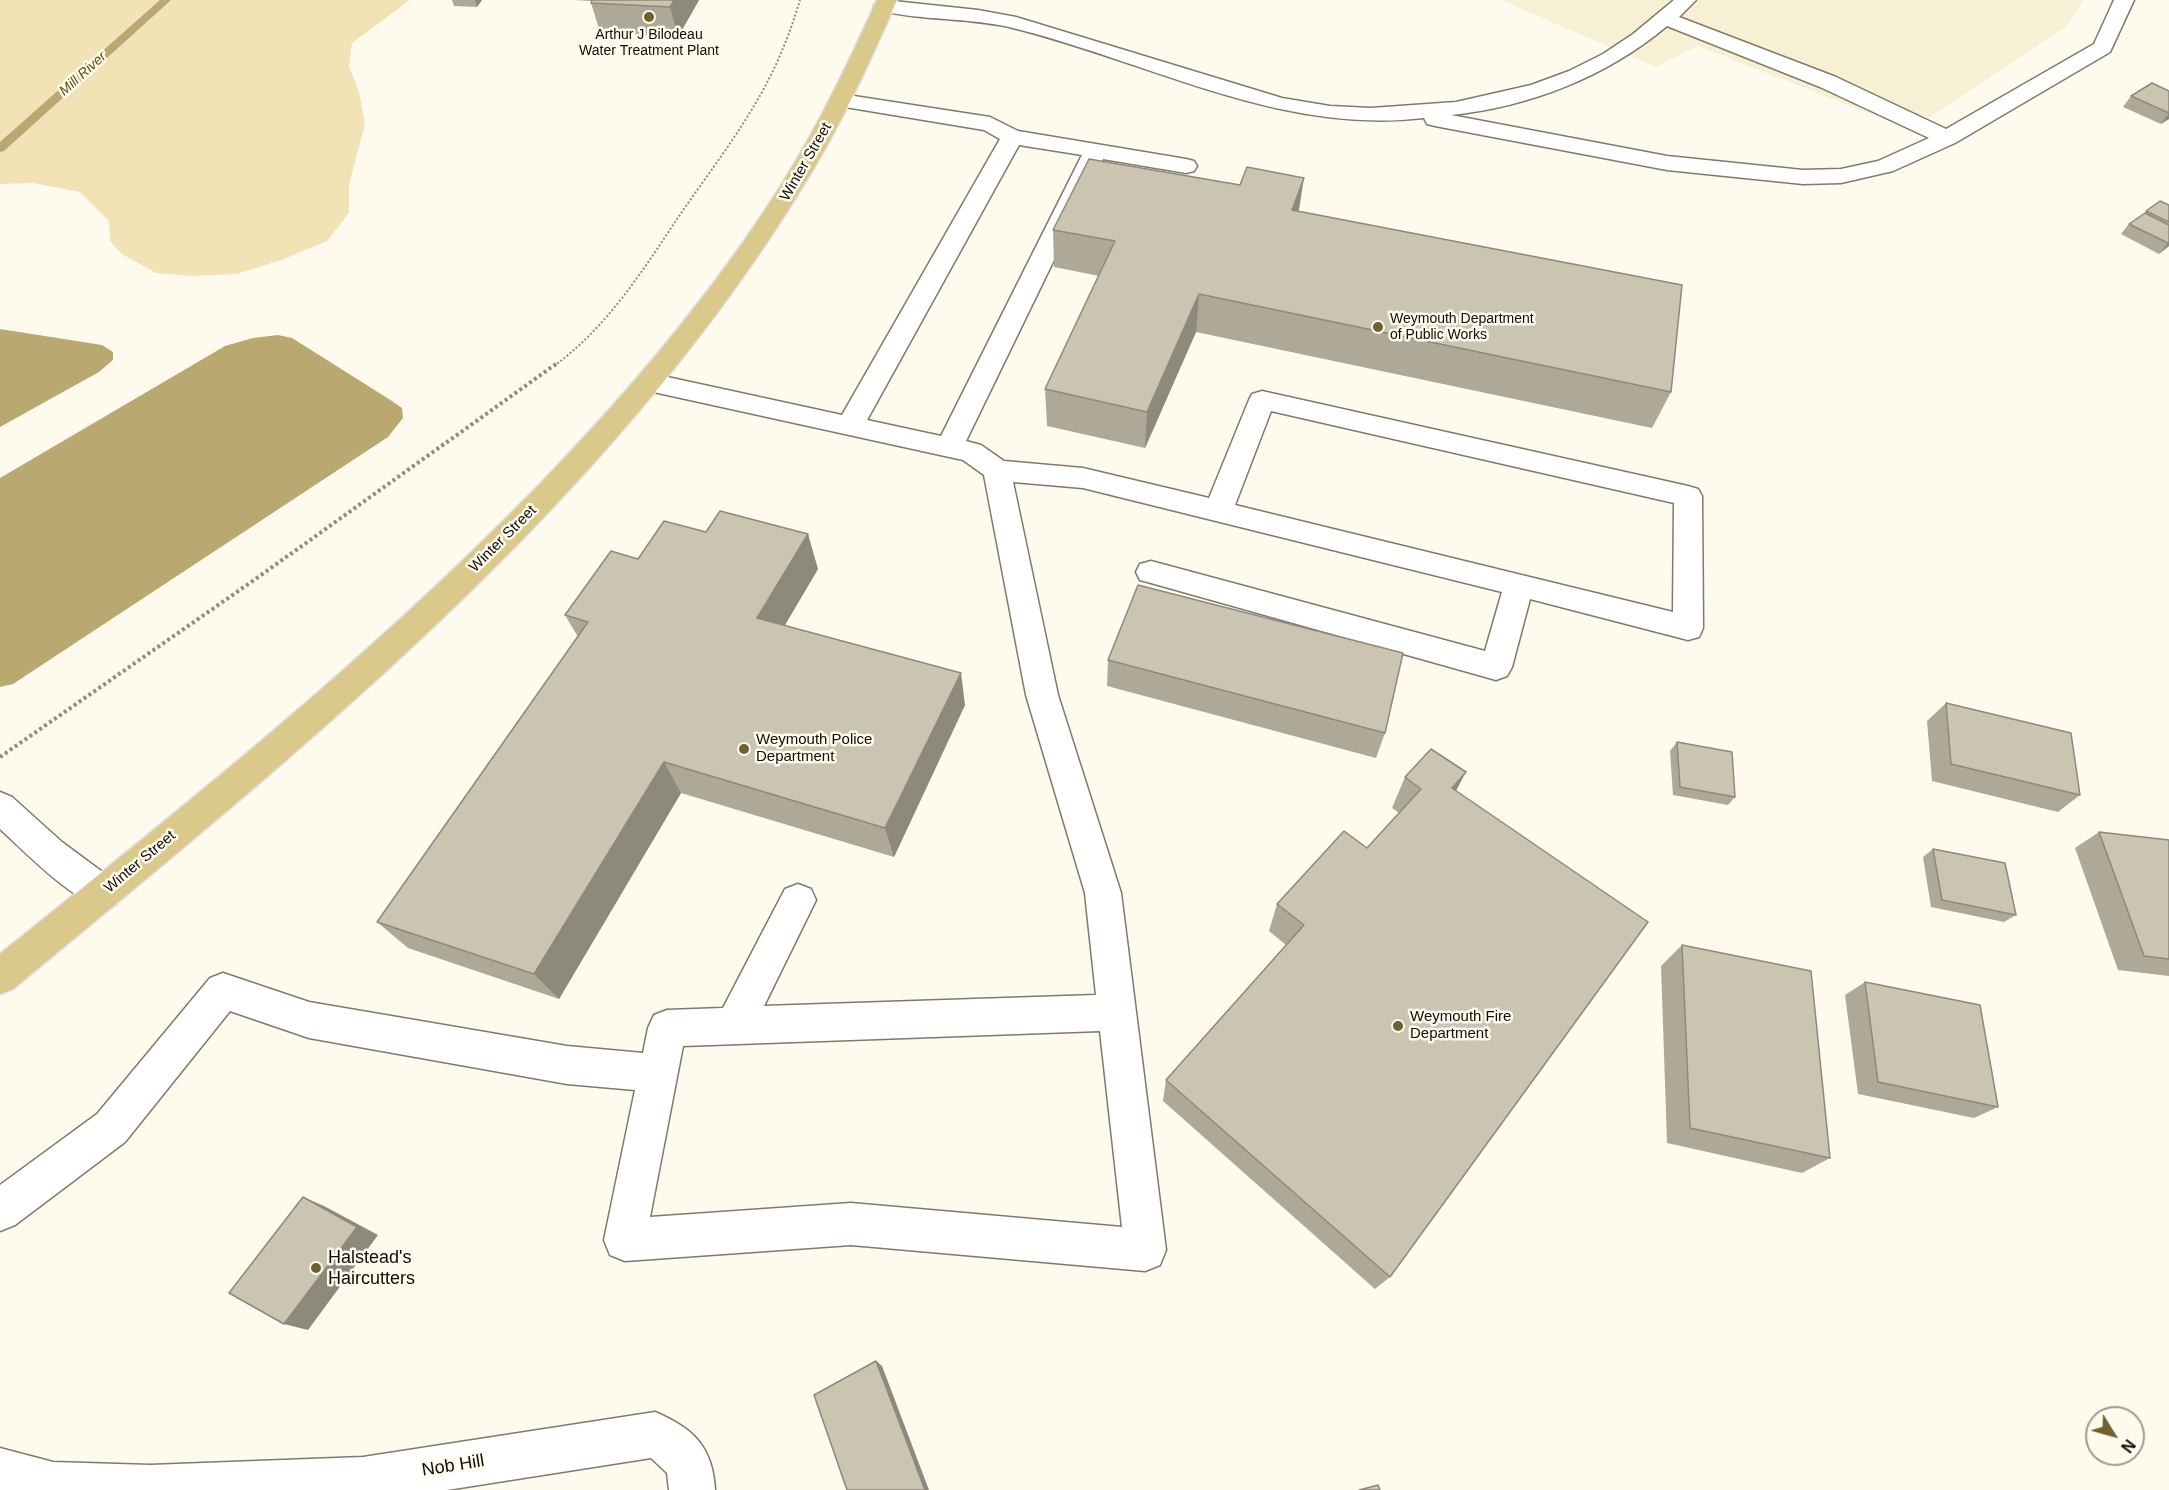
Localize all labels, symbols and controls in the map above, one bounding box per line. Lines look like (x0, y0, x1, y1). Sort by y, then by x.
marker: Arthur J Bilodeau Water Treatment Plant (642, 10, 656, 24)
place label: Arthur J Bilodeau Water Treatment Plant (579, 27, 719, 60)
water label: Mill River (56, 49, 110, 99)
street label: Winter Street (776, 120, 836, 204)
place label: Weymouth Department of Public Works (1390, 311, 1534, 344)
marker: Weymouth Department of Public Works (1371, 320, 1385, 334)
street label: Winter Street (466, 502, 540, 576)
place label: Weymouth Police Department (756, 731, 872, 766)
marker: Weymouth Police Department (737, 742, 751, 756)
street label: Winter Street (101, 827, 179, 897)
place label: Weymouth Fire Department (1410, 1008, 1511, 1043)
marker: Weymouth Fire Department (1391, 1019, 1405, 1033)
place label: Halstead's Haircutters (328, 1247, 415, 1290)
marker: Halstead's Haircutters (309, 1261, 323, 1275)
north arrow (2085, 1406, 2145, 1466)
text: N (2118, 1436, 2138, 1456)
street label: Nob Hill (420, 1450, 486, 1482)

